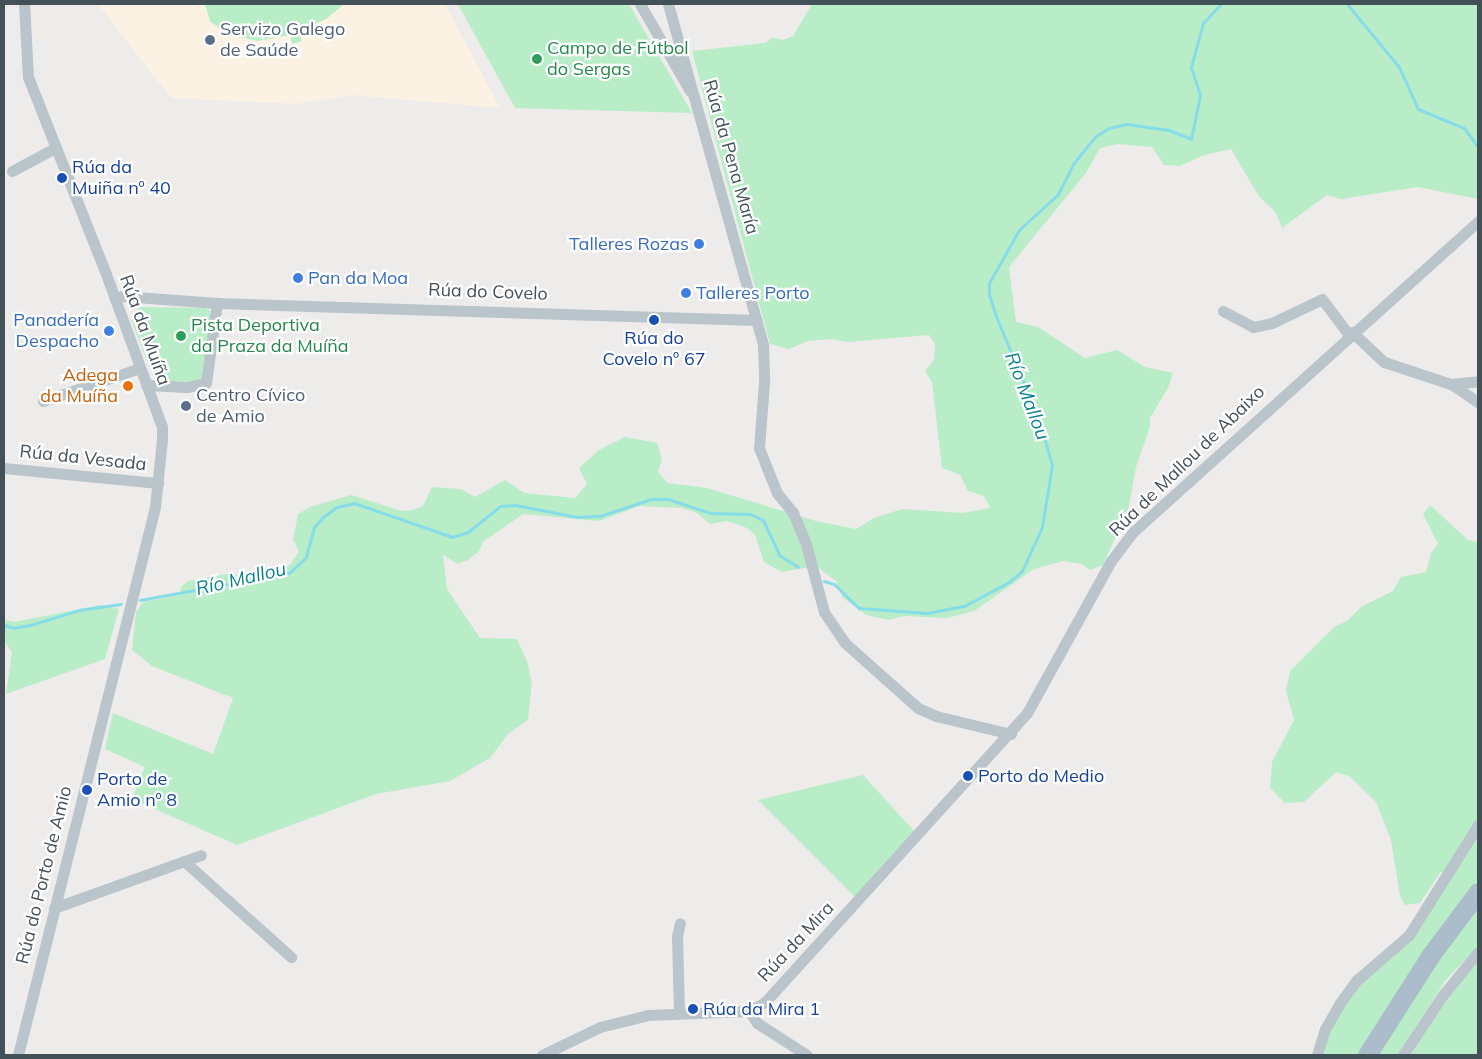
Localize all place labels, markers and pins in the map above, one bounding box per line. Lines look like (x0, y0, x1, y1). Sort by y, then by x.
place label: Servizo Galego de Saúde (220, 19, 345, 62)
marker: Servizo Galego de Saúde (204, 34, 216, 46)
place label: Campo de Fútbol do Sergas (547, 38, 689, 80)
marker: Campo de Fútbol do Sergas (531, 53, 543, 65)
place label: Rúa da Muiña nº 40 (72, 157, 171, 200)
marker: Rúa da Muiña nº 40 (56, 172, 68, 184)
place label: Talleres Rozas (569, 233, 689, 255)
marker: Talleres Rozas (693, 238, 705, 250)
place label: Pan da Moa (308, 267, 408, 289)
marker: Pan da Moa (292, 272, 304, 284)
place label: Talleres Porto (696, 282, 810, 304)
marker: Talleres Porto (680, 287, 692, 299)
place label: Panadería Despacho (13, 310, 99, 352)
marker: Rúa do Covelo nº 67 (648, 314, 660, 326)
place label: Pista Deportiva da Praza da Muíña (191, 315, 349, 358)
marker: Panadería Despacho (103, 325, 115, 337)
place label: Rúa do Covelo nº 67 (603, 328, 705, 370)
marker: Pista Deportiva da Praza da Muíña (175, 330, 187, 342)
place label: Adega da Muíña (40, 365, 118, 408)
marker: Adega da Muíña (122, 380, 134, 392)
place label: Centro Cívico de Amio (196, 385, 305, 428)
marker: Centro Cívico de Amio (180, 400, 192, 412)
place label: Porto do Medio (978, 765, 1104, 787)
place label: Porto de Amio nº 8 (97, 769, 177, 812)
marker: Porto do Medio (962, 770, 974, 782)
marker: Porto de Amio nº 8 (81, 784, 93, 796)
place label: Rúa da Mira 1 (703, 998, 820, 1020)
marker: Rúa da Mira 1 (687, 1003, 699, 1015)

